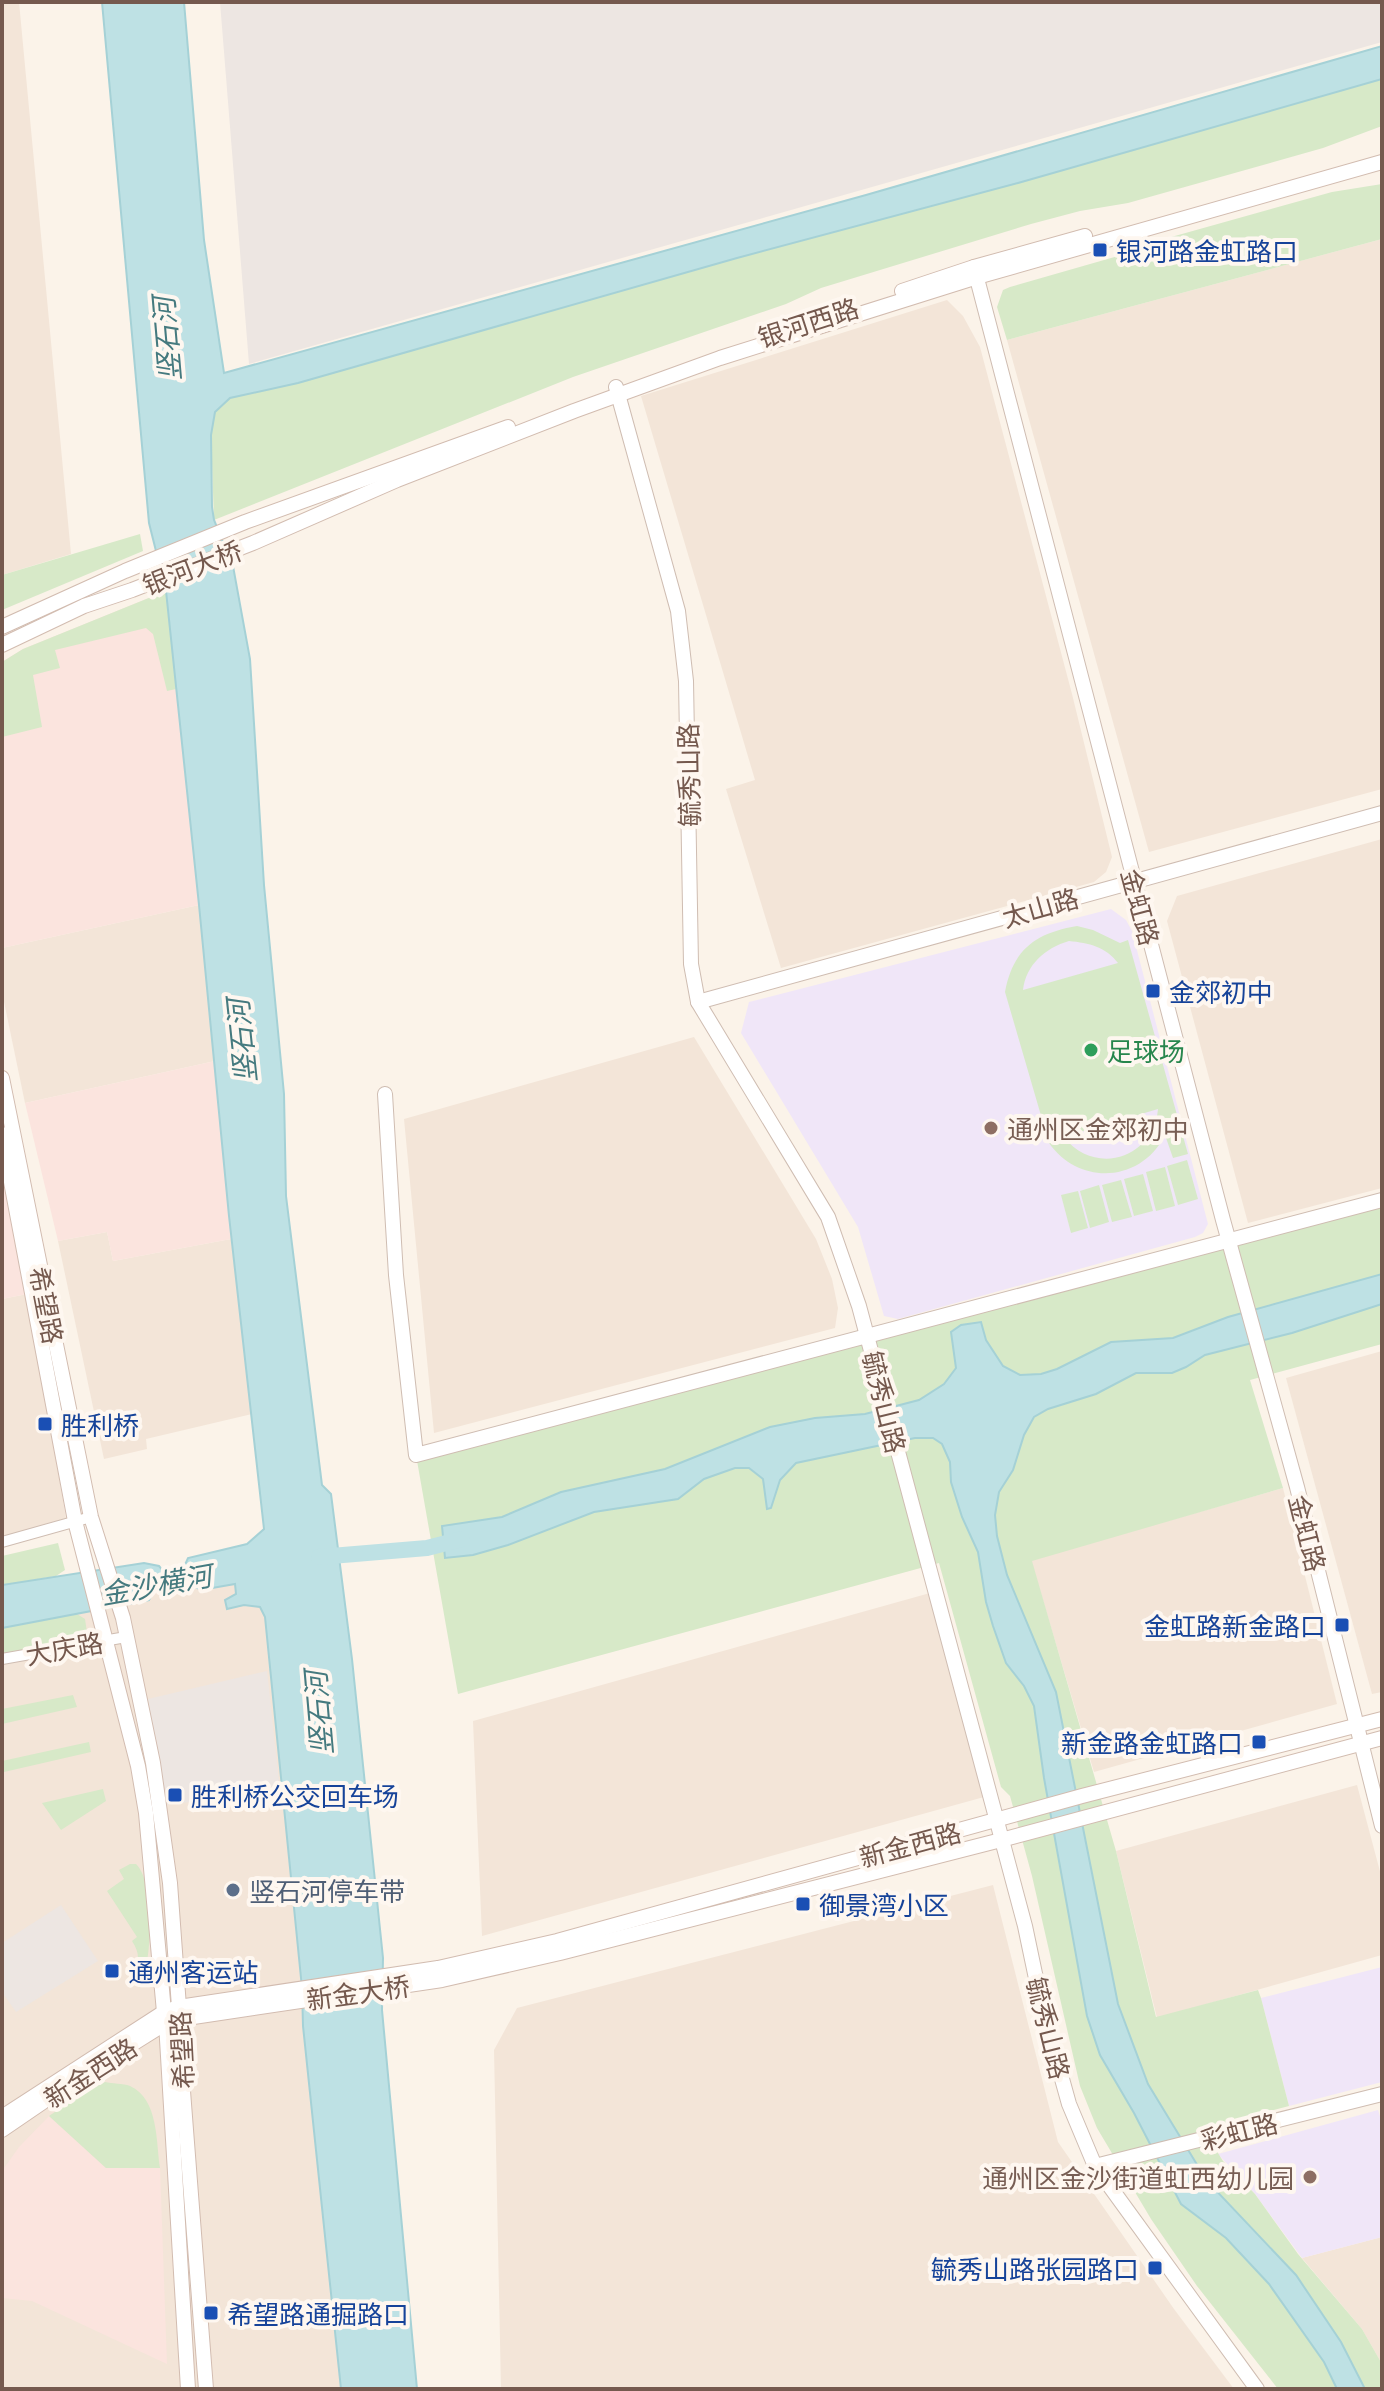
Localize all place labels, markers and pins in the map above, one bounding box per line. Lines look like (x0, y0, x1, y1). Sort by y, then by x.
place label: 银河路金虹路口 (1116, 235, 1298, 266)
marker: 银河路金虹路口 (1091, 241, 1109, 259)
place label: 金郊初中 (1169, 976, 1273, 1007)
marker: 金郊初中 (1144, 982, 1162, 1000)
place label: 足球场 (1107, 1035, 1185, 1066)
marker: 足球场 (1082, 1041, 1100, 1059)
place label: 通州区金郊初中 (1007, 1113, 1189, 1144)
marker: 通州区金郊初中 (982, 1119, 1000, 1137)
place label: 胜利桥 (61, 1409, 139, 1440)
marker: 胜利桥 (36, 1415, 54, 1433)
place label: 金虹路新金路口 (1144, 1610, 1326, 1641)
marker: 金虹路新金路口 (1333, 1616, 1351, 1634)
place label: 新金路金虹路口 (1061, 1727, 1243, 1758)
marker: 新金路金虹路口 (1250, 1733, 1268, 1751)
place label: 胜利桥公交回车场 (191, 1780, 399, 1811)
marker: 胜利桥公交回车场 (166, 1786, 184, 1804)
place label: 竖石河停车带 (249, 1875, 405, 1906)
marker: 竖石河停车带 (224, 1881, 242, 1899)
place label: 御景湾小区 (819, 1889, 949, 1920)
marker: 御景湾小区 (794, 1895, 812, 1913)
place label: 通州客运站 (128, 1956, 258, 1987)
marker: 通州客运站 (103, 1962, 121, 1980)
place label: 通州区金沙街道虹西幼儿园 (982, 2162, 1294, 2193)
marker: 通州区金沙街道虹西幼儿园 (1301, 2168, 1319, 2186)
place label: 毓秀山路张园路口 (931, 2253, 1139, 2284)
marker: 毓秀山路张园路口 (1146, 2259, 1164, 2277)
place label: 希望路通掘路口 (227, 2298, 409, 2329)
marker: 希望路通掘路口 (202, 2304, 220, 2322)

